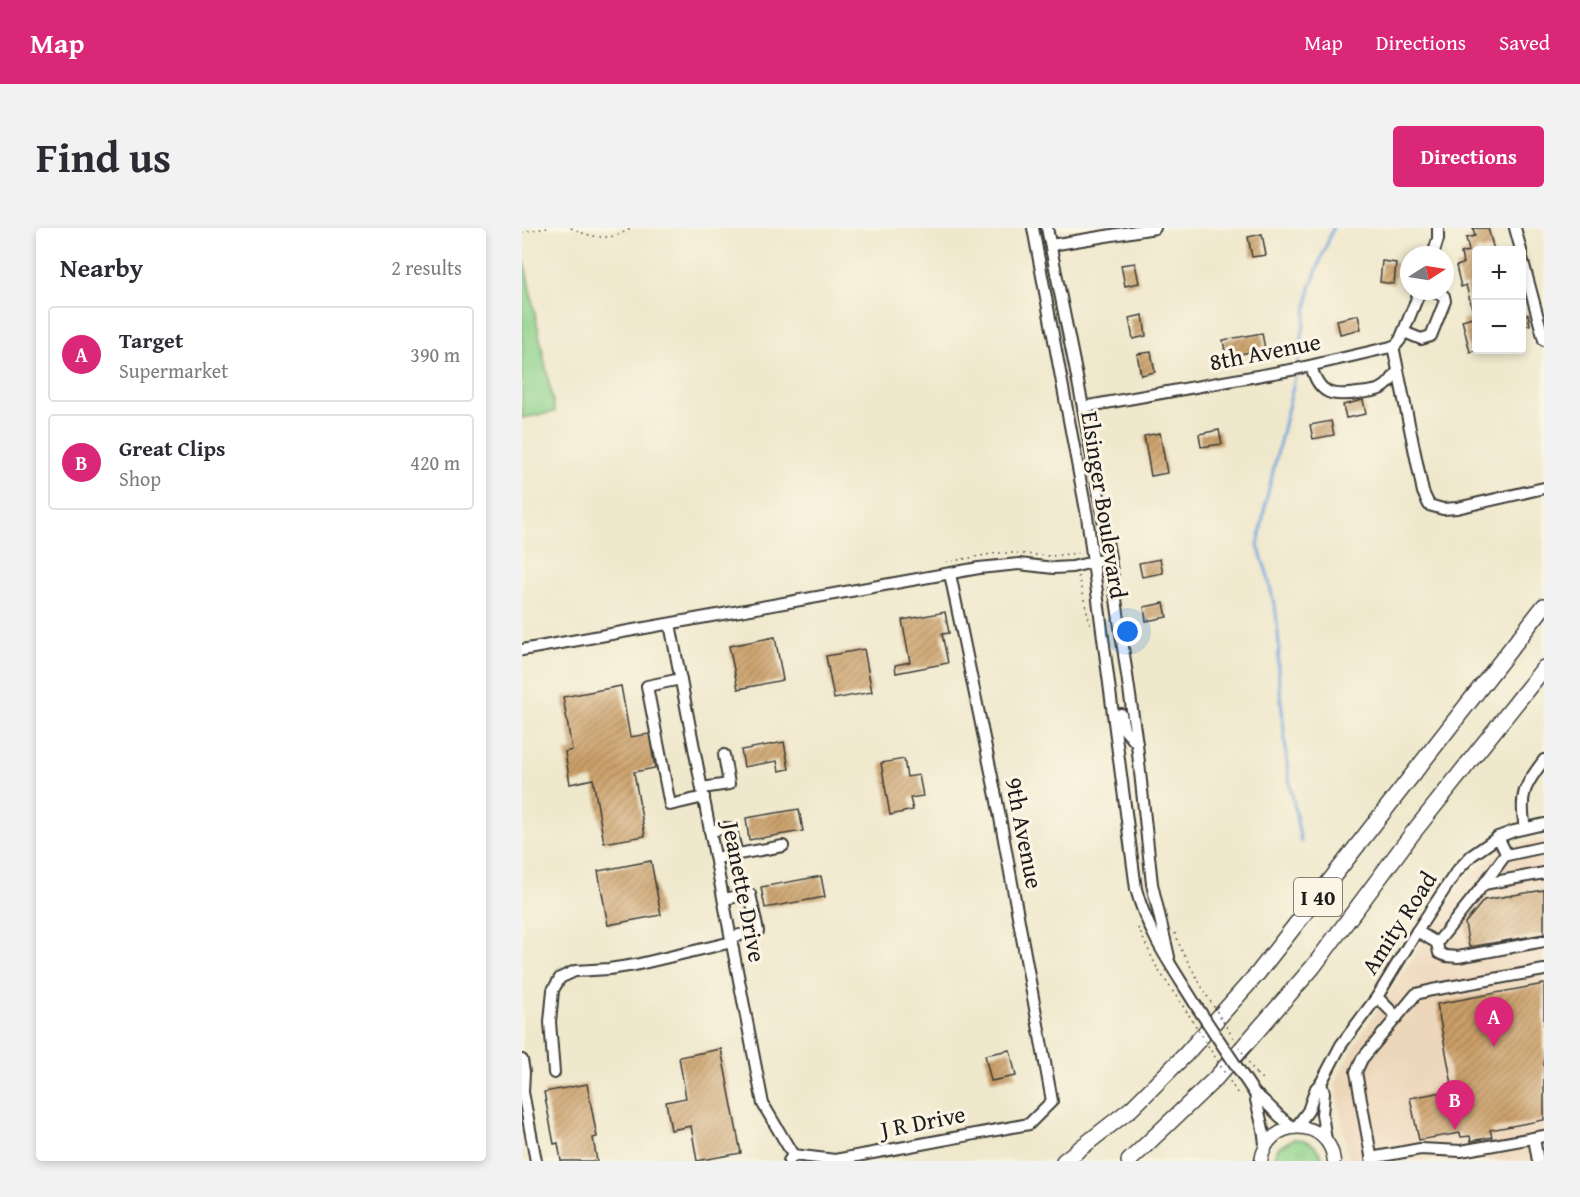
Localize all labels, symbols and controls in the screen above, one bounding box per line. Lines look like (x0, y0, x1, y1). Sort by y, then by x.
text: Map (30, 22, 84, 63)
text: Map (1304, 27, 1343, 58)
text: Directions (1376, 27, 1466, 58)
text: Saved (1499, 27, 1550, 58)
text: Find us (36, 126, 171, 187)
button: Directions (1393, 126, 1544, 187)
north arrow (1400, 246, 1454, 300)
map controls (1472, 246, 1526, 354)
button: + (1472, 246, 1526, 300)
text: Nearby (60, 248, 143, 287)
text: 2 results (391, 253, 462, 282)
button: − (1472, 300, 1526, 354)
text: Target (119, 324, 183, 356)
street label: 8th Avenue (1206, 324, 1323, 379)
text: A (75, 340, 88, 369)
text: 390 m (410, 340, 460, 369)
text: Supermarket (119, 356, 228, 385)
street label: Elsinger Boulevard (1072, 409, 1137, 601)
text: Great Clips (119, 432, 225, 464)
text: B (75, 448, 88, 477)
text: 420 m (410, 448, 460, 477)
text: Shop (119, 464, 161, 493)
your location (1113, 617, 1142, 646)
street label: 9th Avenue (997, 774, 1052, 891)
street label: Jeanette Drive (713, 816, 775, 965)
street label: Amity Road (1352, 864, 1445, 981)
road number: I 40 (1294, 878, 1342, 916)
pin: A (1474, 998, 1514, 1047)
pin: B (1436, 1080, 1474, 1130)
street label: J R Drive (875, 1096, 968, 1147)

